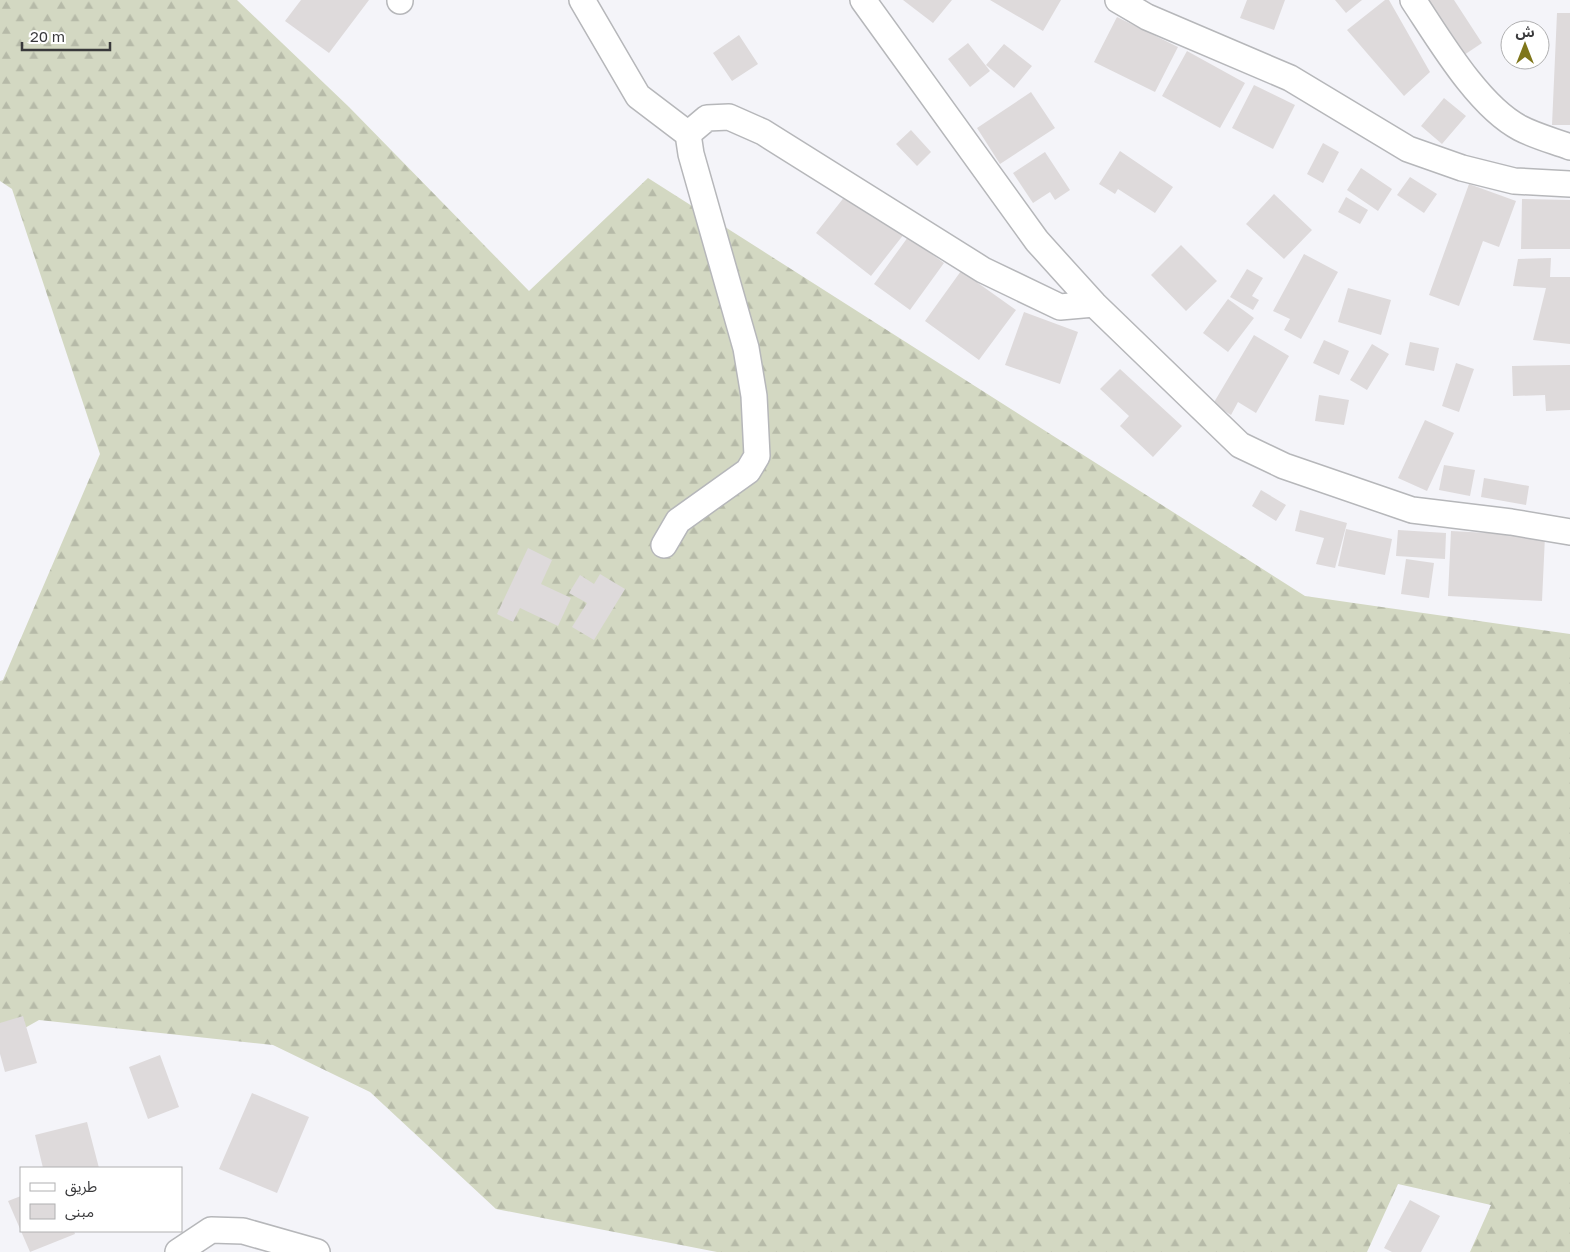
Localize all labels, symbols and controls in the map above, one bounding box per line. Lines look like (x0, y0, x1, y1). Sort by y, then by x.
scale bar (22, 20, 110, 52)
north arrow (1500, 20, 1550, 70)
text: ش (1515, 23, 1535, 40)
text: 20 m (30, 27, 65, 45)
legend (20, 1167, 182, 1232)
text: طريق (65, 1177, 97, 1197)
text: مبنى (65, 1202, 94, 1221)

